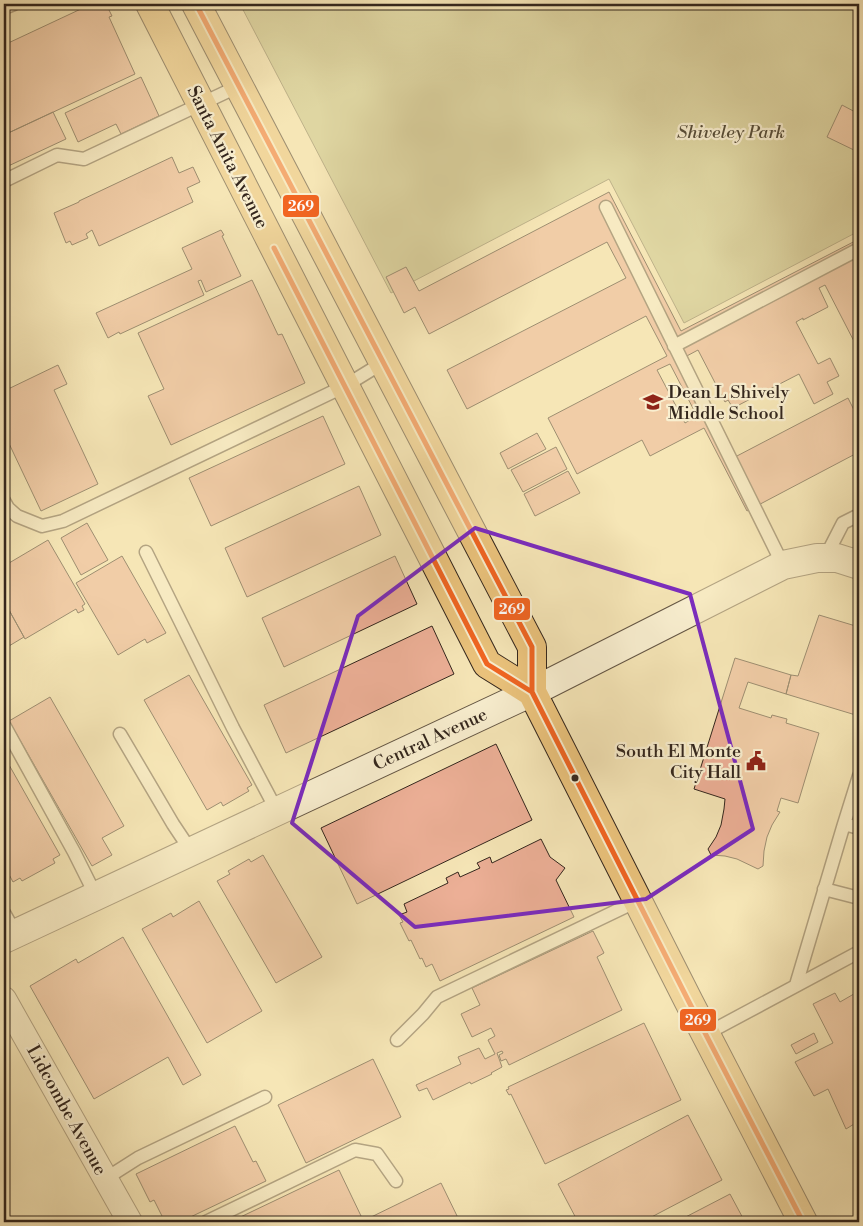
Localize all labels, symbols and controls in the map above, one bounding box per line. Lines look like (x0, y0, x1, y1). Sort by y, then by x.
street label: Santa Anita Avenue (182, 82, 273, 233)
park label: Shiveley Park (677, 121, 785, 144)
line badge: 269 (282, 194, 320, 218)
text: 269 (288, 198, 314, 216)
place label: Dean L Shively Middle School (668, 381, 789, 425)
school or university icon: Dean L Shively Middle School (642, 391, 664, 413)
line badge: 269 (493, 597, 531, 621)
text: 269 (499, 601, 525, 619)
street label: Central Avenue (369, 703, 491, 776)
place label: South El Monte City Hall (616, 740, 742, 784)
public building icon: South El Monte City Hall (745, 750, 767, 772)
unlabelled marker (570, 773, 580, 783)
line badge: 269 (679, 1008, 717, 1032)
text: 269 (685, 1012, 711, 1030)
street label: Lidcombe Avenue (21, 1041, 112, 1179)

